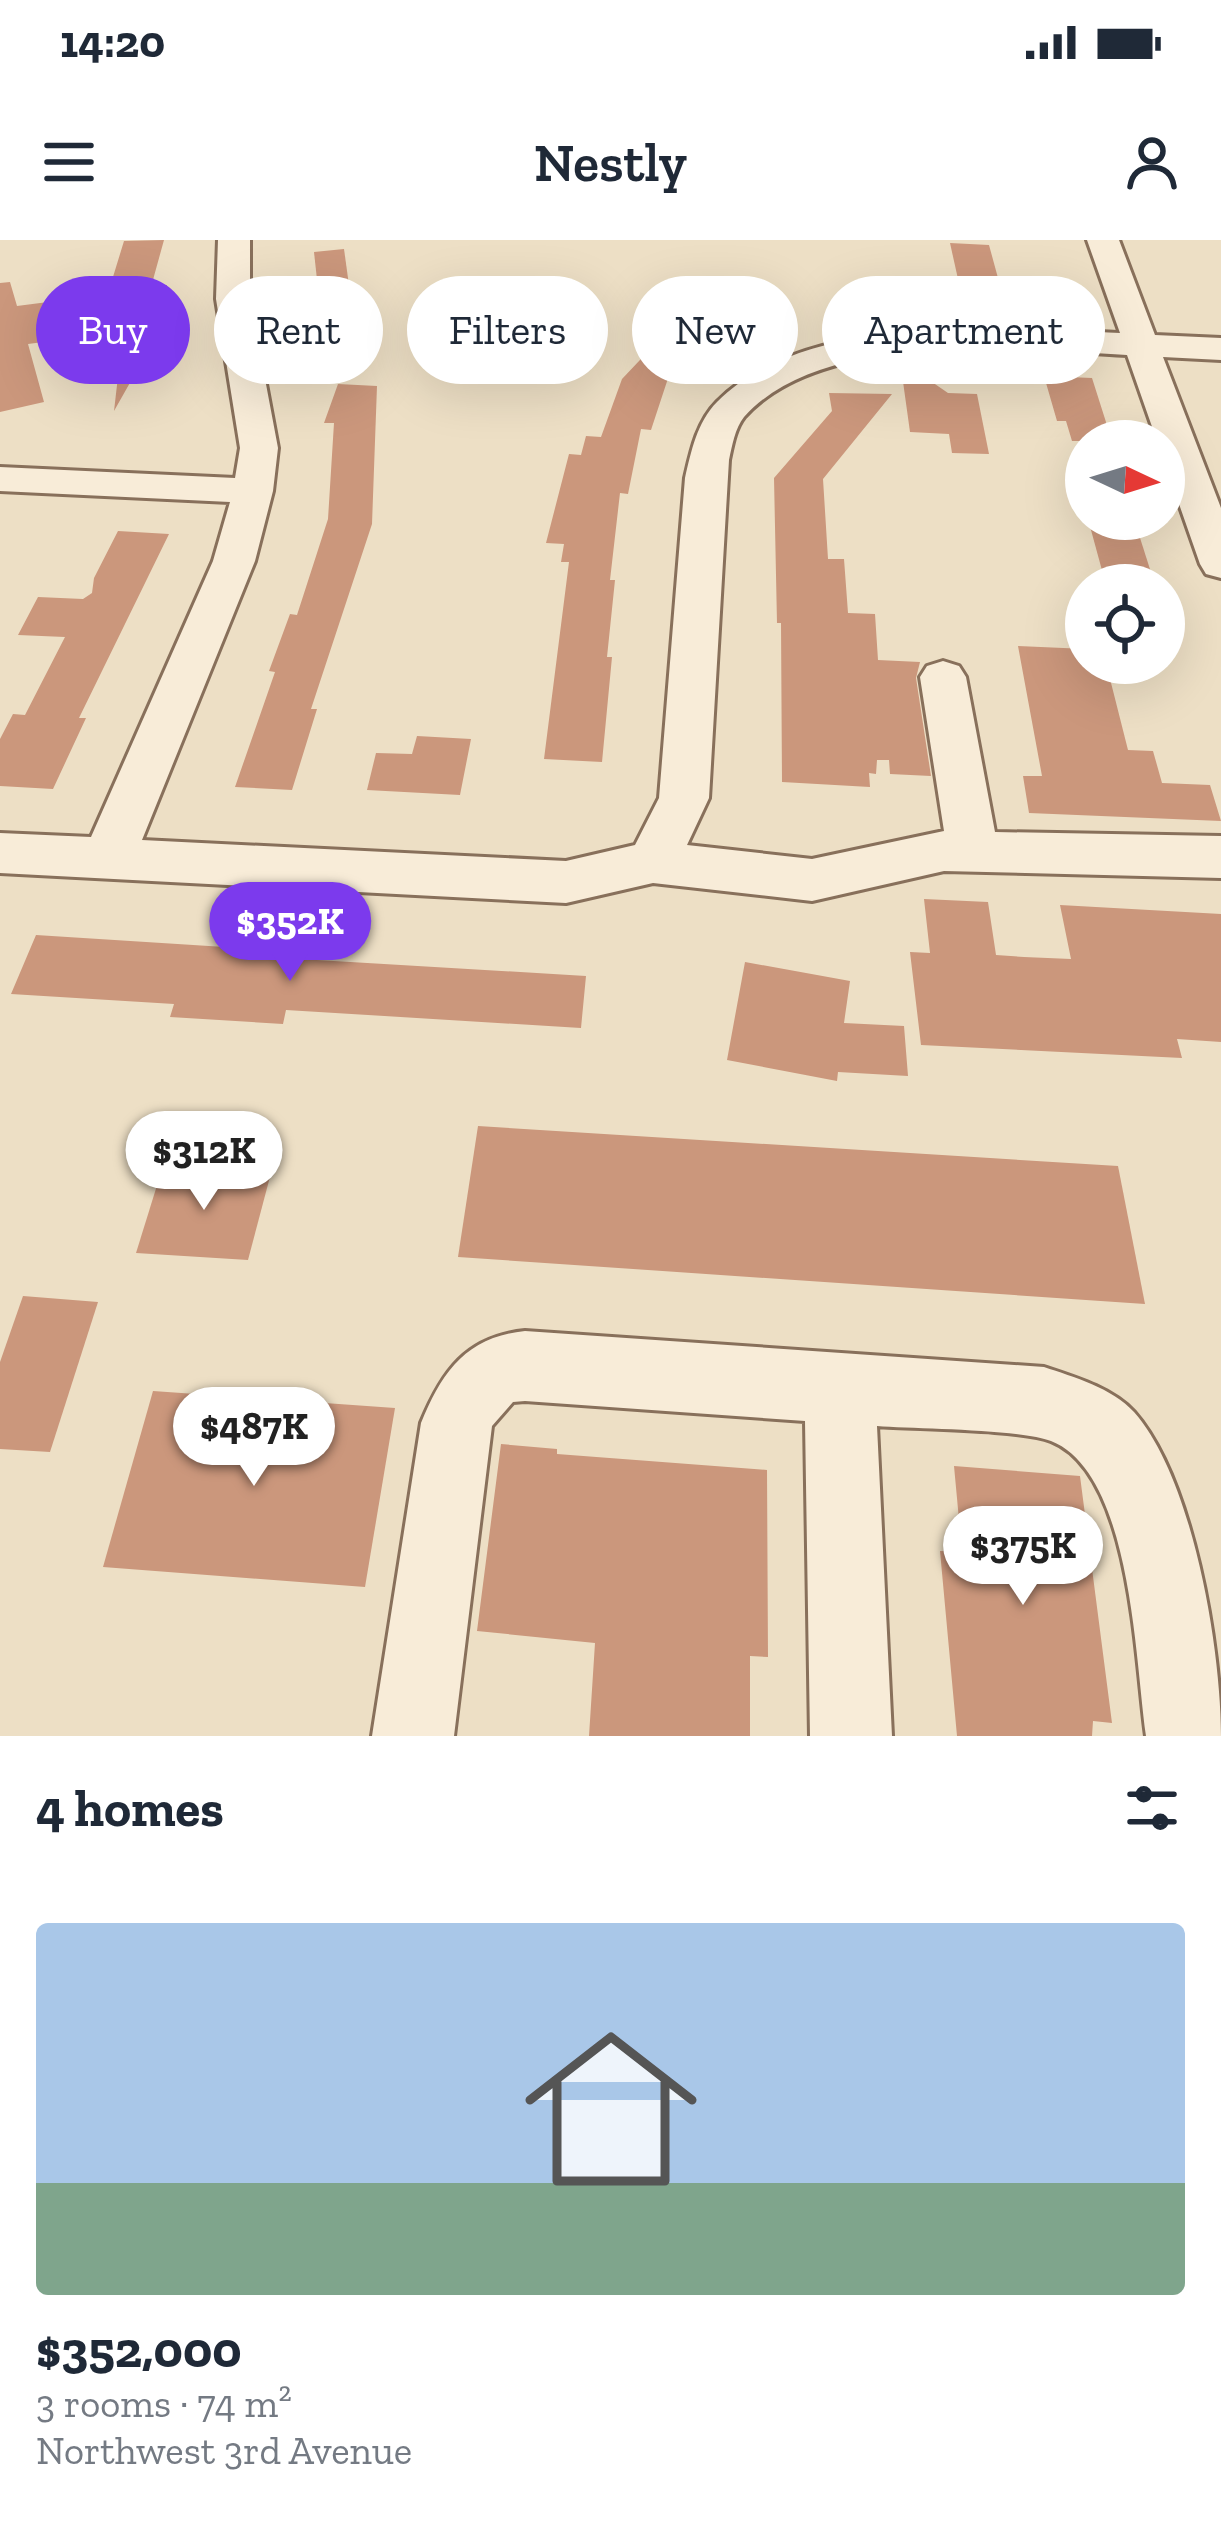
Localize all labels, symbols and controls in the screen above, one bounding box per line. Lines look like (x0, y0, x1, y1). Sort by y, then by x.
text: 14:20 (60, 15, 165, 69)
icon: menu (36, 129, 102, 195)
icon: person (1119, 129, 1185, 195)
text: Nestly (534, 130, 687, 195)
chip: Buy (36, 276, 190, 384)
chip: Rent (214, 276, 383, 384)
chip: Filters (407, 276, 608, 384)
chip: New (632, 276, 798, 384)
chip: Apartment (822, 276, 1105, 384)
north arrow (1065, 420, 1185, 540)
map controls (1065, 420, 1185, 684)
button: locate (1065, 564, 1185, 684)
pin: $352K (206, 882, 374, 984)
text: $352K (236, 897, 344, 944)
pin: $312K (120, 1111, 288, 1213)
text: $312K (153, 1126, 255, 1173)
pin: $487K (170, 1387, 338, 1489)
text: $487K (200, 1402, 308, 1449)
pin: $375K (939, 1506, 1107, 1608)
text: $375K (970, 1521, 1076, 1568)
icon: filters (1119, 1775, 1185, 1841)
text: 4 homes (36, 1778, 224, 1839)
icon: home (503, 2001, 719, 2217)
text: $352,000 (36, 2319, 242, 2380)
text: 3 rooms · 74 m² (36, 2380, 292, 2427)
text: Northwest 3rd Avenue (36, 2427, 412, 2474)

